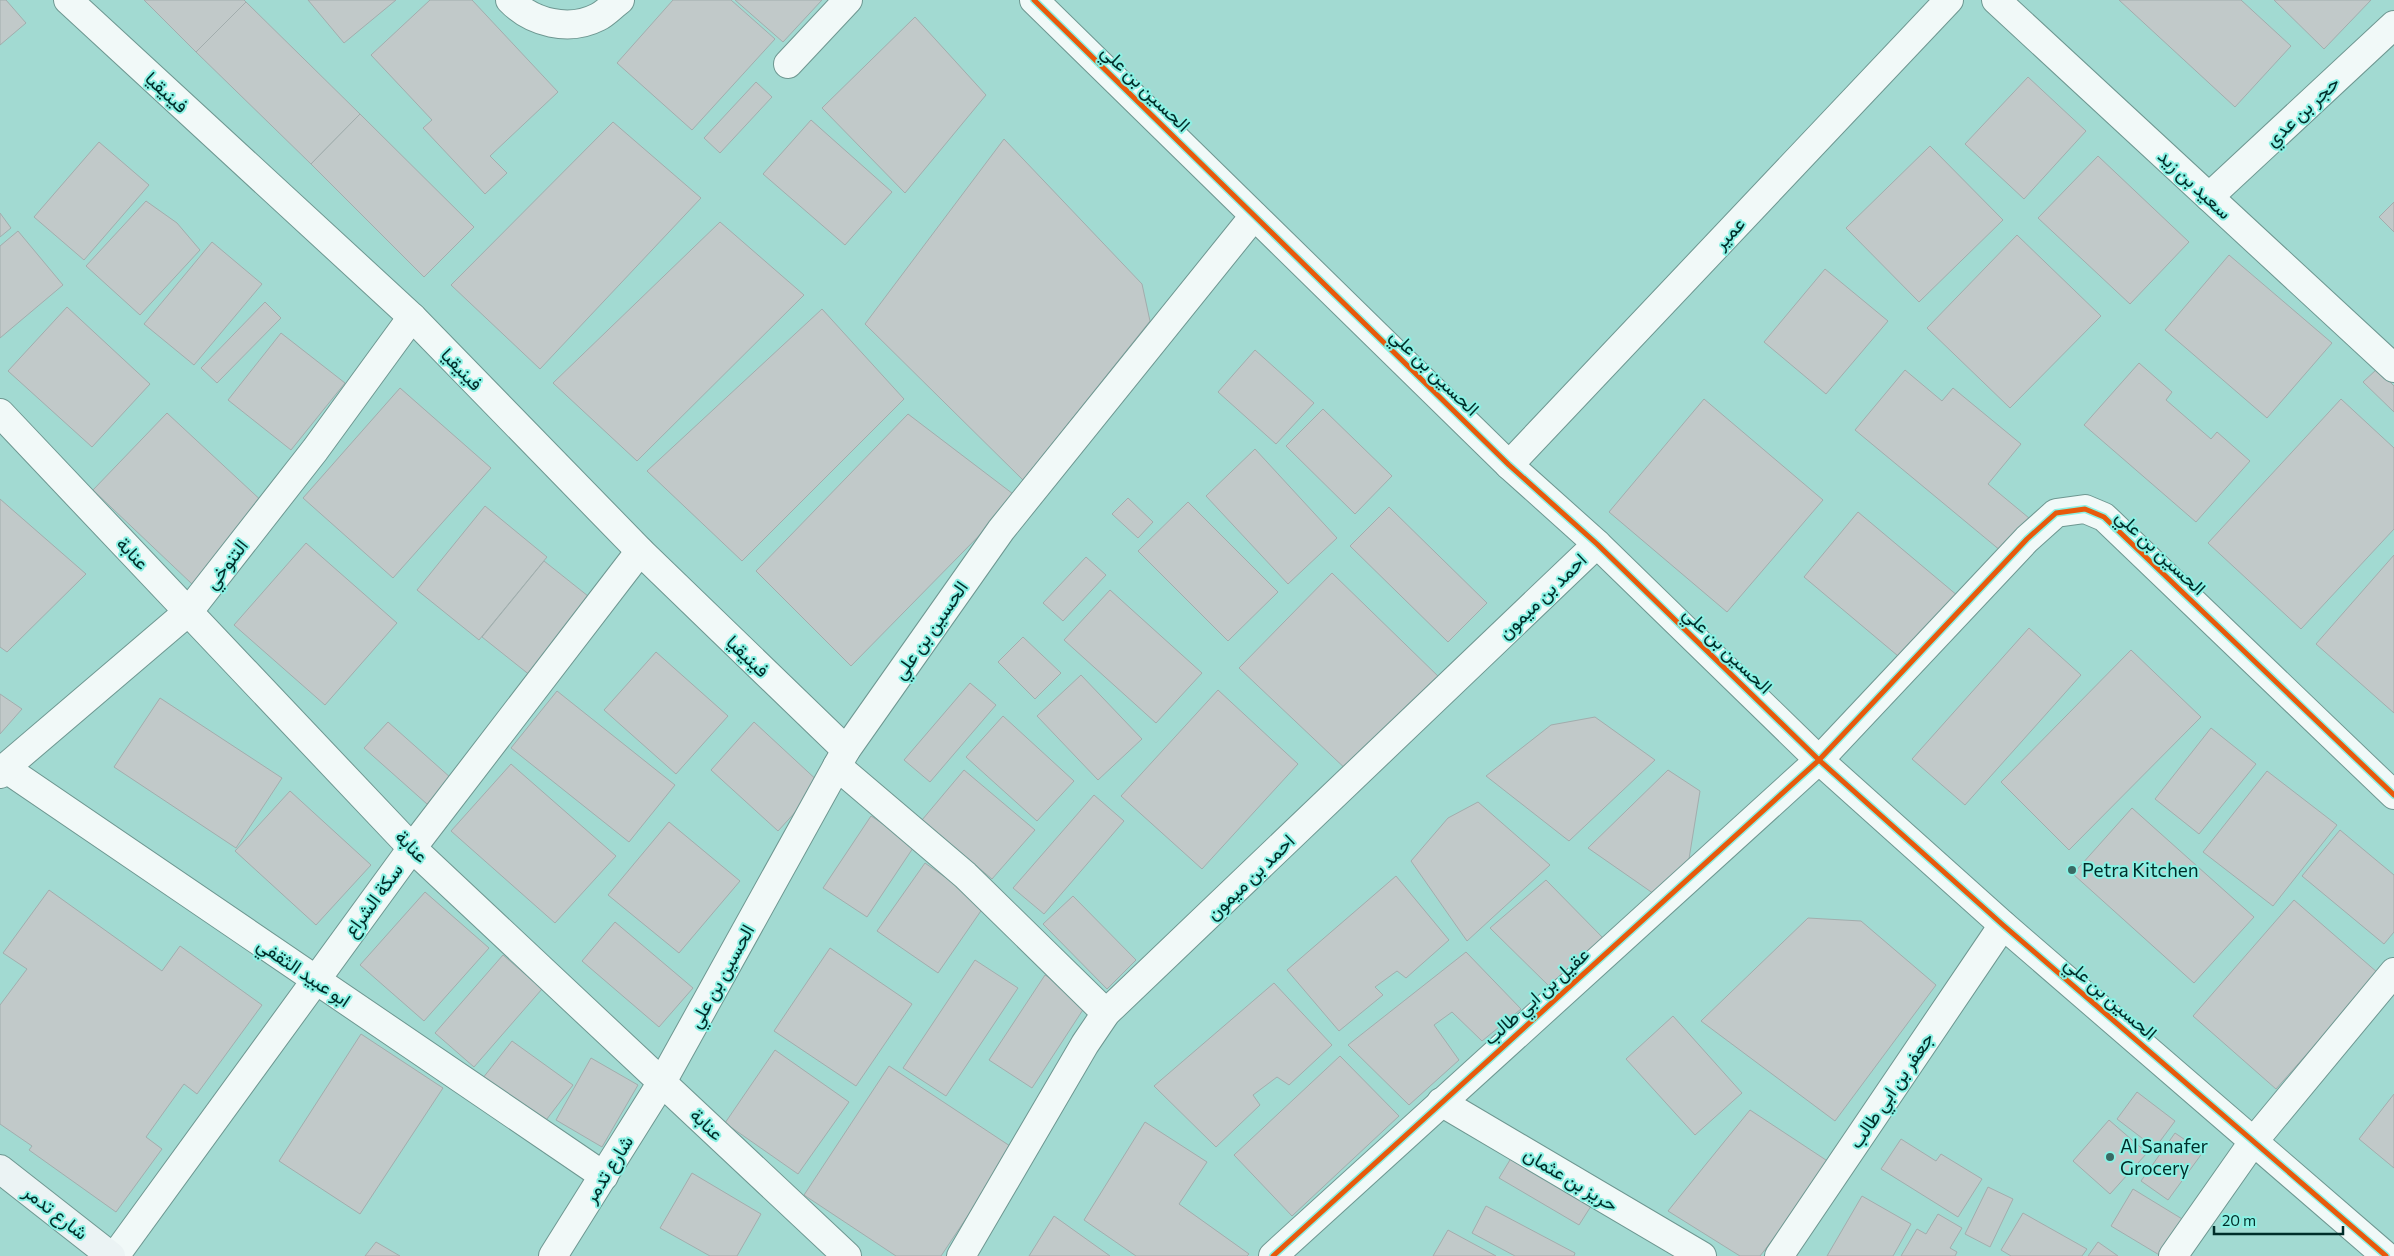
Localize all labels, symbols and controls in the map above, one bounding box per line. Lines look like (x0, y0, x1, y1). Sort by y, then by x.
street label: الحسين بن علي (1094, 39, 1196, 139)
street label: فينيقيا (140, 66, 194, 118)
street label: حجر بن عدي (2260, 71, 2347, 154)
street label: سعيد بن زيد (2153, 144, 2237, 224)
street label: عمير (1707, 212, 1750, 255)
street label: الحسين بن علي (1383, 323, 1485, 423)
street label: فينيقيا (436, 343, 488, 395)
street label: الحسين بن علي (2108, 504, 2211, 603)
street label: عنابة (112, 531, 154, 575)
street label: التنوخي (199, 534, 256, 596)
street label: احمد بن ميمون (1493, 548, 1591, 644)
street label: الحسين بن علي (887, 576, 976, 686)
street label: الحسين بن علي (1676, 601, 1778, 701)
street label: فينيقيا (722, 630, 774, 682)
street label: عنابة (391, 825, 433, 867)
street label: احمد بن ميمون (1201, 829, 1299, 925)
street label: سكة الشراع (338, 858, 409, 942)
place label: Petra Kitchen (2082, 858, 2199, 881)
marker: Petra Kitchen (2066, 864, 2078, 876)
street label: الحسين بن علي (683, 920, 763, 1034)
street label: ابو عبيد الثقفي (250, 932, 355, 1015)
street label: عقيل بن ابي طالب (1478, 942, 1597, 1053)
street label: الحسين بن علي (2057, 951, 2162, 1048)
street label: جعفر بن ابي طالب (1843, 1027, 1942, 1155)
street label: عنابة (685, 1103, 729, 1145)
street label: شارع تدمر (577, 1131, 639, 1209)
place label: Al Sanafer Grocery (2120, 1134, 2209, 1179)
street label: حريز بن عثمان (1519, 1141, 1623, 1217)
marker: Al Sanafer Grocery (2104, 1151, 2116, 1163)
street label: شارع تدمر (18, 1179, 93, 1245)
scale bar (2214, 1204, 2343, 1236)
text: 20 m (2222, 1211, 2256, 1229)

